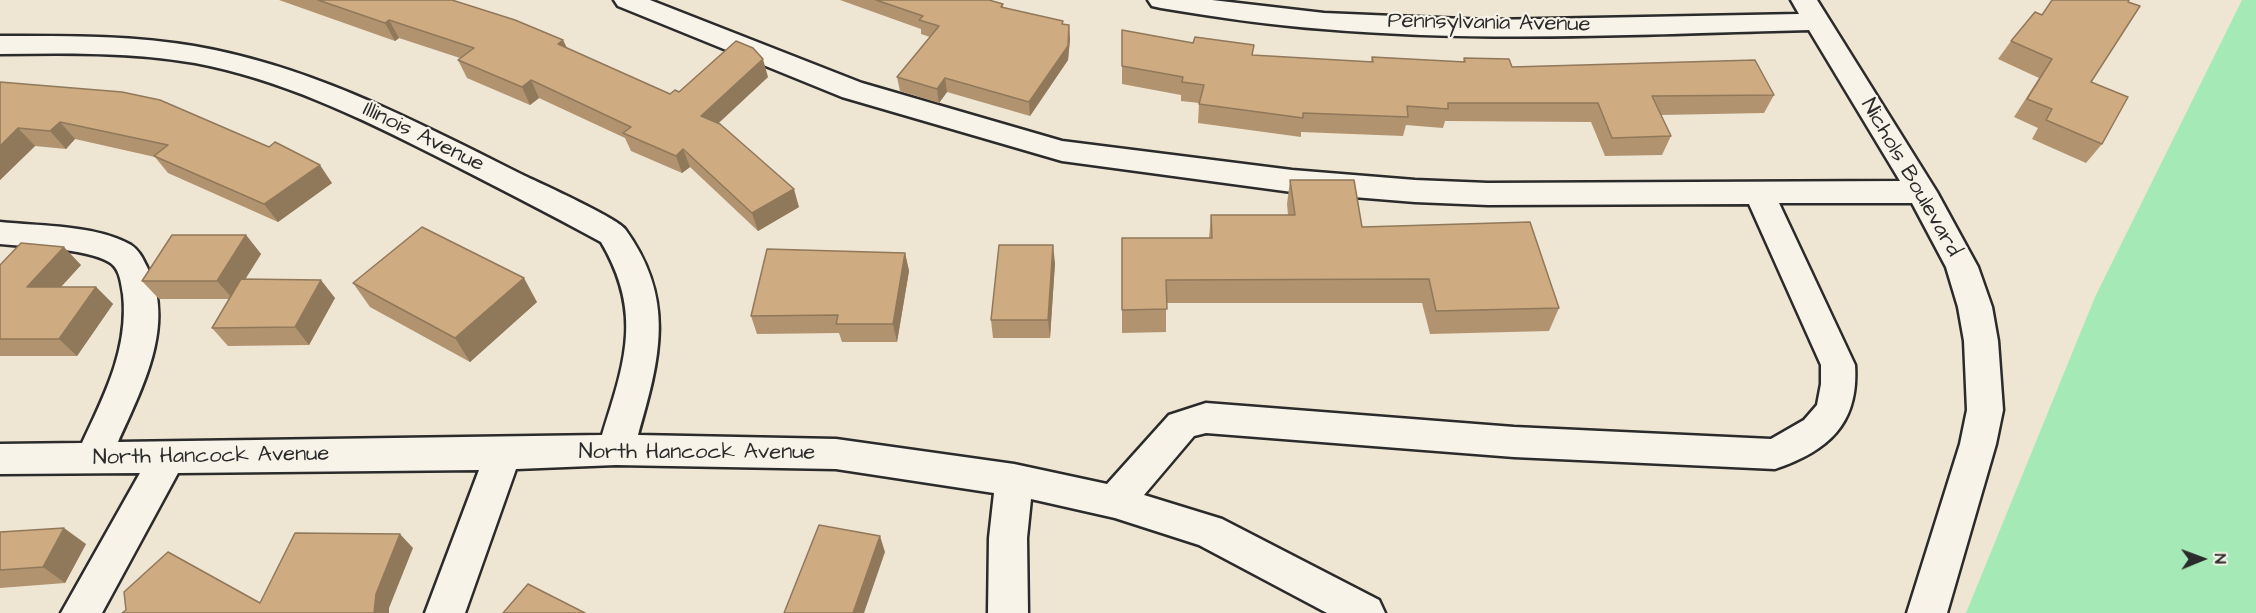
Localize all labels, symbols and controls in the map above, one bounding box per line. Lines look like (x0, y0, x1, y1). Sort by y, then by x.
street label: Pennsylvania Avenue (1387, 9, 1591, 39)
street label: Nichols Boulevard (1854, 94, 1966, 262)
street label: Illinois Avenue (358, 97, 488, 179)
street label: North Hancock Avenue (579, 440, 815, 466)
street label: North Hancock Avenue (93, 442, 329, 472)
north arrow (2172, 529, 2232, 589)
text: N (2209, 553, 2231, 564)

